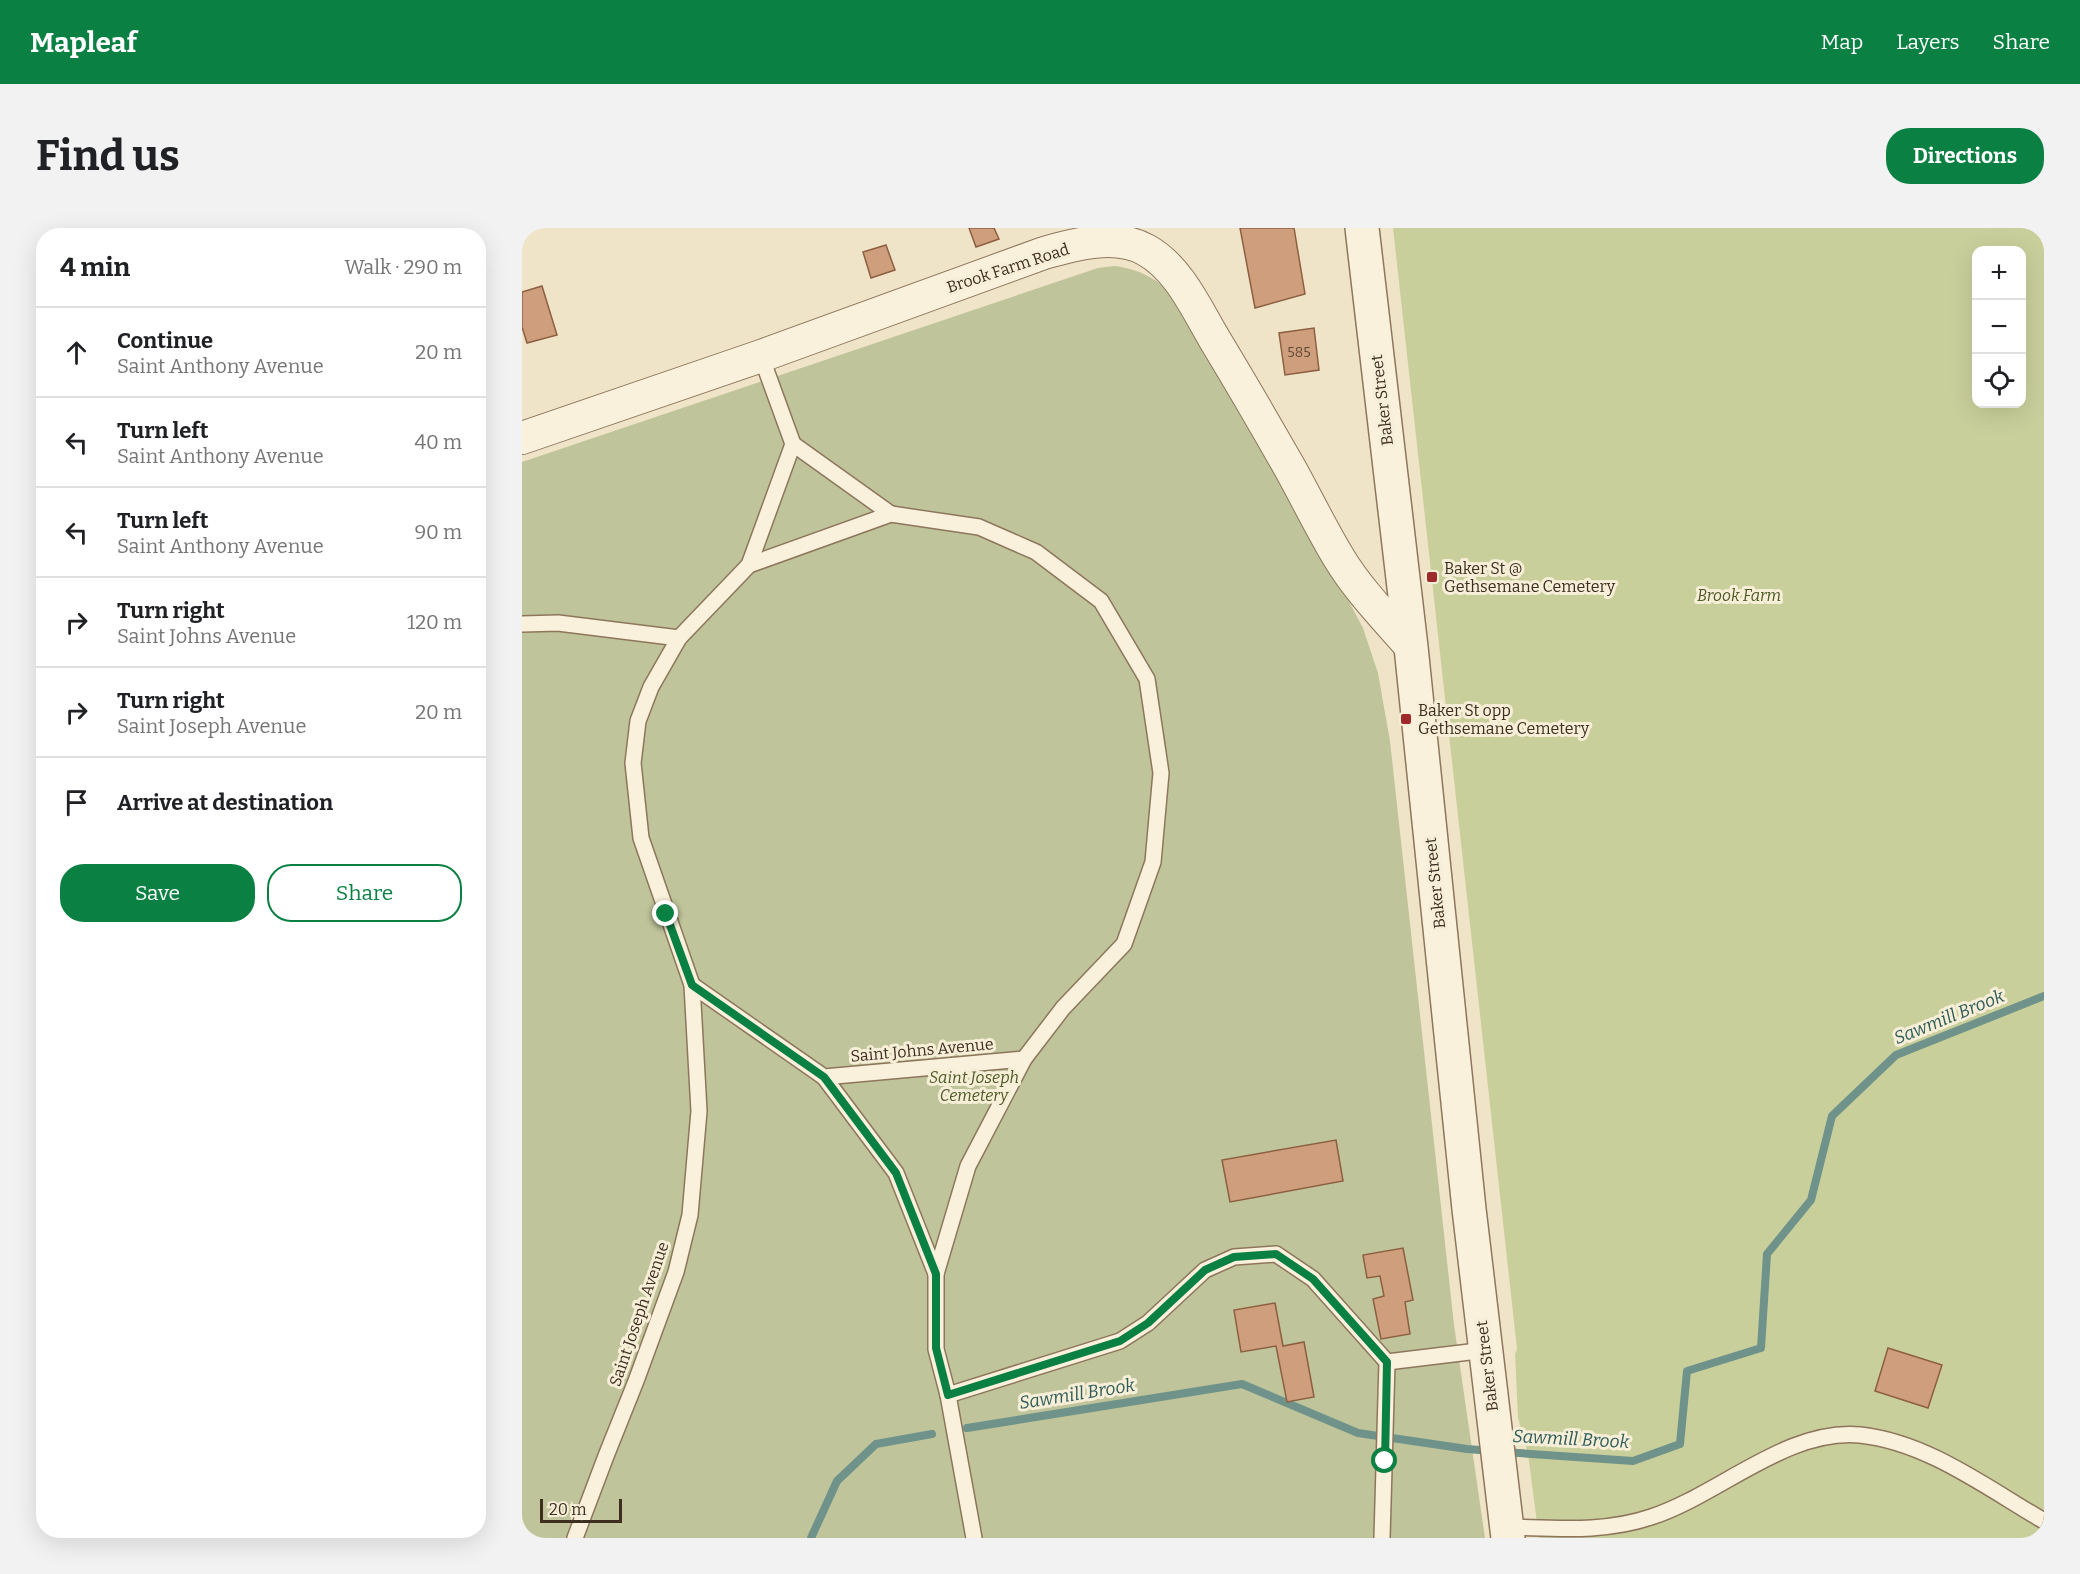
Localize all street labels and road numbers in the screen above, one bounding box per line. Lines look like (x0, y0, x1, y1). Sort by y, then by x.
street label: Brook Farm Road (944, 239, 1072, 297)
street label: Baker Street (1367, 353, 1397, 447)
street label: Baker Street (1421, 836, 1449, 929)
street label: Saint Johns Avenue (850, 1034, 994, 1066)
street label: Saint Joseph Avenue (605, 1239, 673, 1389)
street label: Baker Street (1472, 1319, 1502, 1413)

